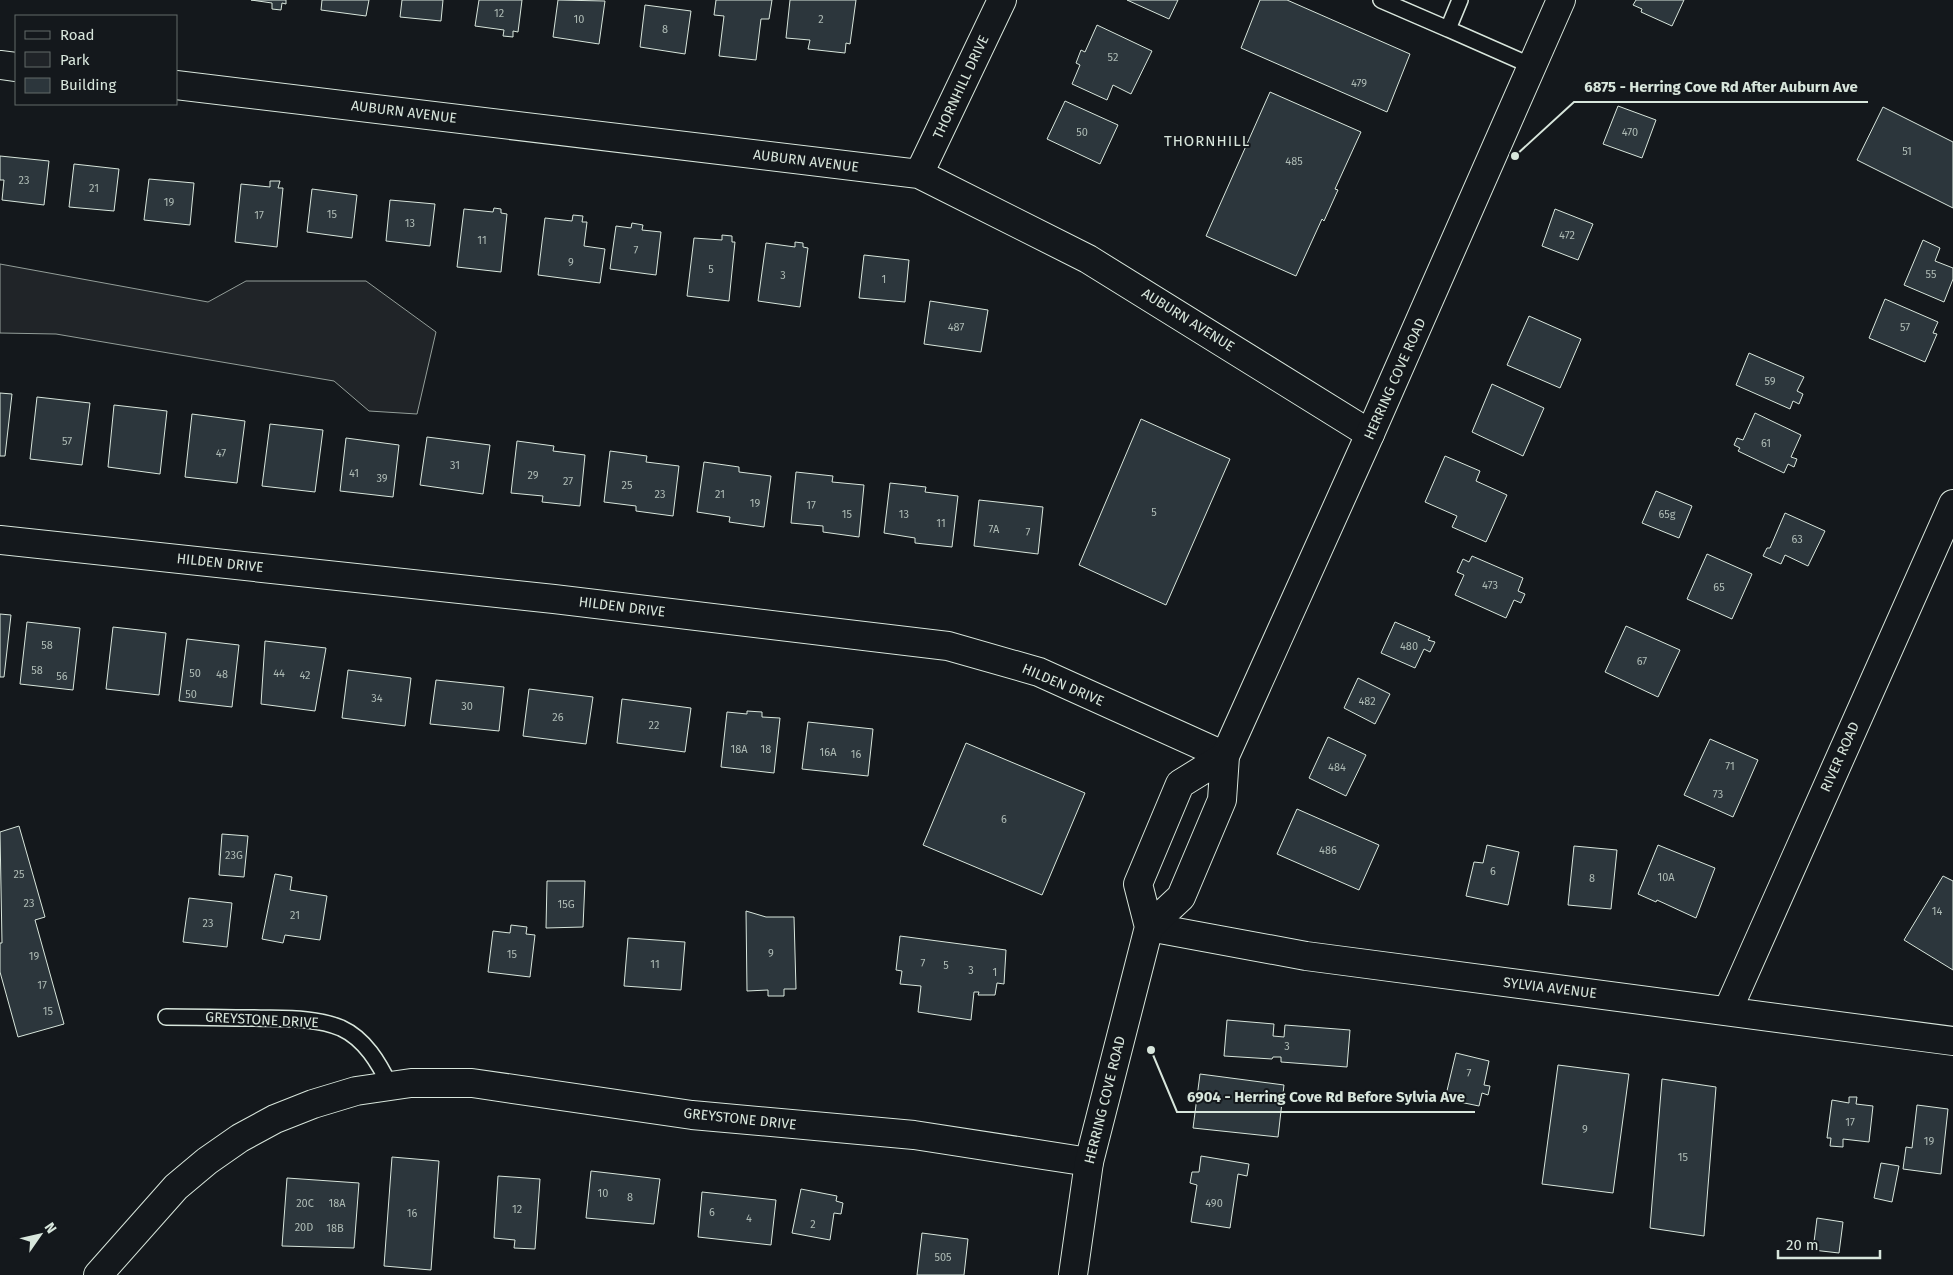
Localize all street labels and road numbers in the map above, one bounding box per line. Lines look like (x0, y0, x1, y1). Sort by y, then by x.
street label: THORNHILL DRIVE (929, 32, 993, 142)
street label: AUBURN AVENUE (350, 97, 458, 127)
street label: AUBURN AVENUE (752, 146, 860, 176)
street label: AUBURN AVENUE (1139, 285, 1237, 355)
street label: HERRING COVE ROAD (1361, 316, 1429, 442)
street label: HILDEN DRIVE (176, 550, 264, 576)
street label: HILDEN DRIVE (578, 593, 666, 621)
street label: HILDEN DRIVE (1020, 660, 1106, 710)
street label: RIVER ROAD (1817, 719, 1863, 795)
street label: SYLVIA AVENUE (1502, 974, 1598, 1002)
street label: GREYSTONE DRIVE (205, 1009, 319, 1031)
street label: HERRING COVE ROAD (1081, 1034, 1129, 1166)
street label: GREYSTONE DRIVE (683, 1105, 797, 1133)

